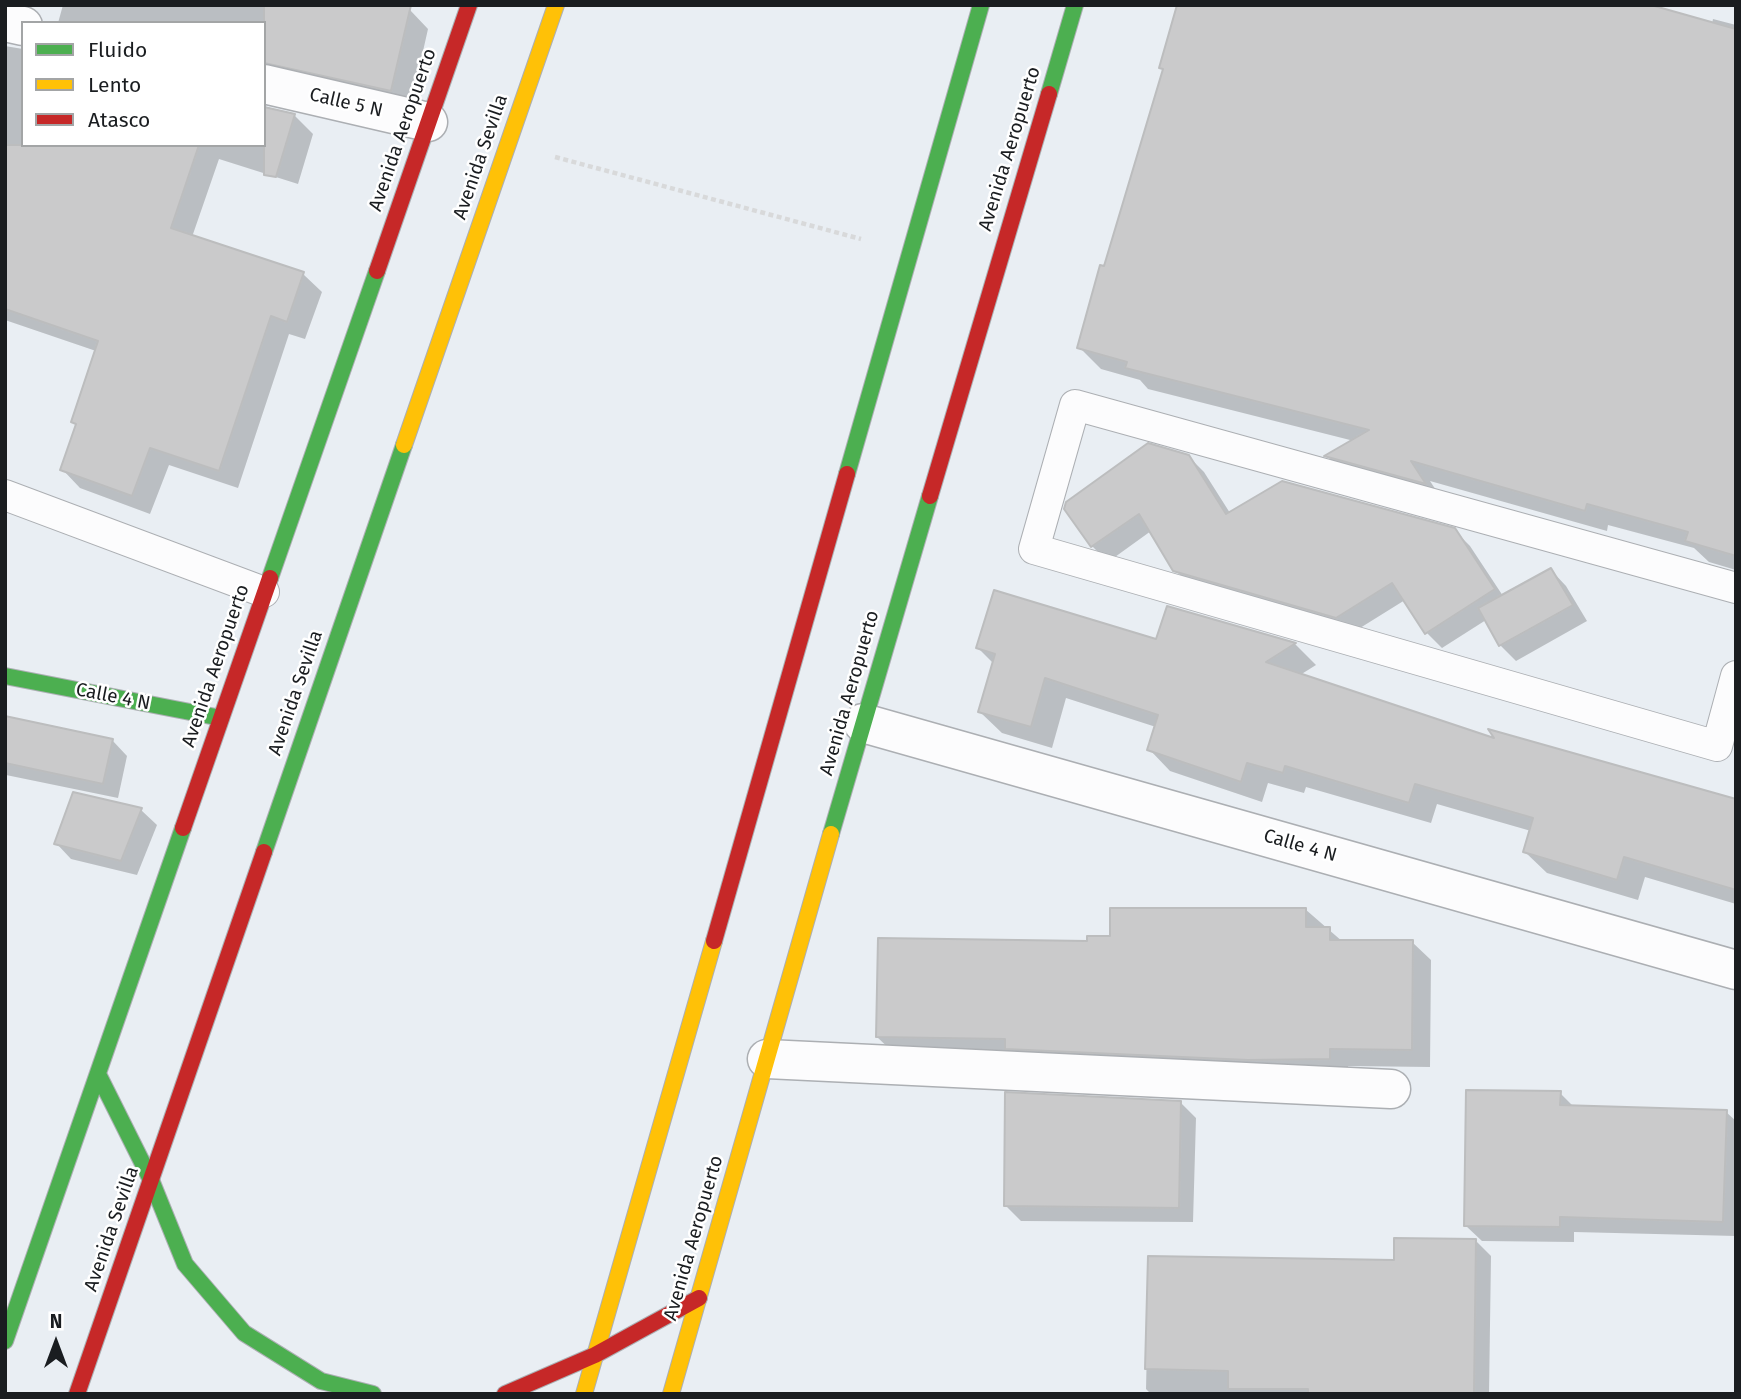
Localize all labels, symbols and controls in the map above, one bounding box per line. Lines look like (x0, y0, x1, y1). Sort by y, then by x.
legend (21, 21, 266, 147)
text: Fluido (88, 37, 147, 63)
street label: Avenida Aeropuerto (364, 46, 442, 214)
street label: Avenida Aeropuerto (974, 64, 1046, 234)
text: Lento (88, 72, 141, 98)
street label: Calle 5 N (307, 84, 385, 122)
street label: Avenida Sevilla (449, 92, 513, 222)
text: Atasco (88, 107, 150, 133)
street label: Avenida Aeropuerto (177, 582, 255, 750)
street label: Avenida Aeropuerto (816, 608, 884, 778)
street label: Avenida Sevilla (264, 628, 328, 758)
street label: Calle 4 N (74, 679, 152, 715)
street label: Calle 4 N (1261, 825, 1339, 867)
street label: Avenida Aeropuerto (660, 1153, 728, 1323)
street label: Avenida Sevilla (80, 1164, 144, 1294)
north arrow (21, 1308, 91, 1378)
text: N (50, 1310, 62, 1333)

